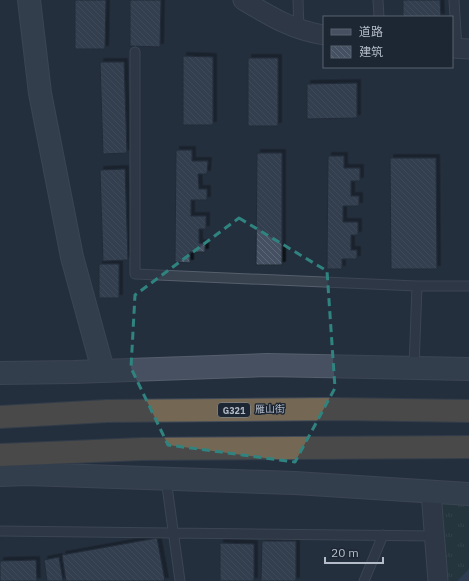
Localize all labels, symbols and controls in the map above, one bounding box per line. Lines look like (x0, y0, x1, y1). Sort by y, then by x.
legend (323, 16, 453, 68)
text: 道路 (359, 24, 383, 39)
text: 建筑 (359, 44, 383, 59)
street label: 雁山街 (255, 402, 285, 416)
road number: G321 (218, 403, 250, 417)
scale bar (325, 539, 383, 565)
text: 20 m (331, 545, 359, 560)

